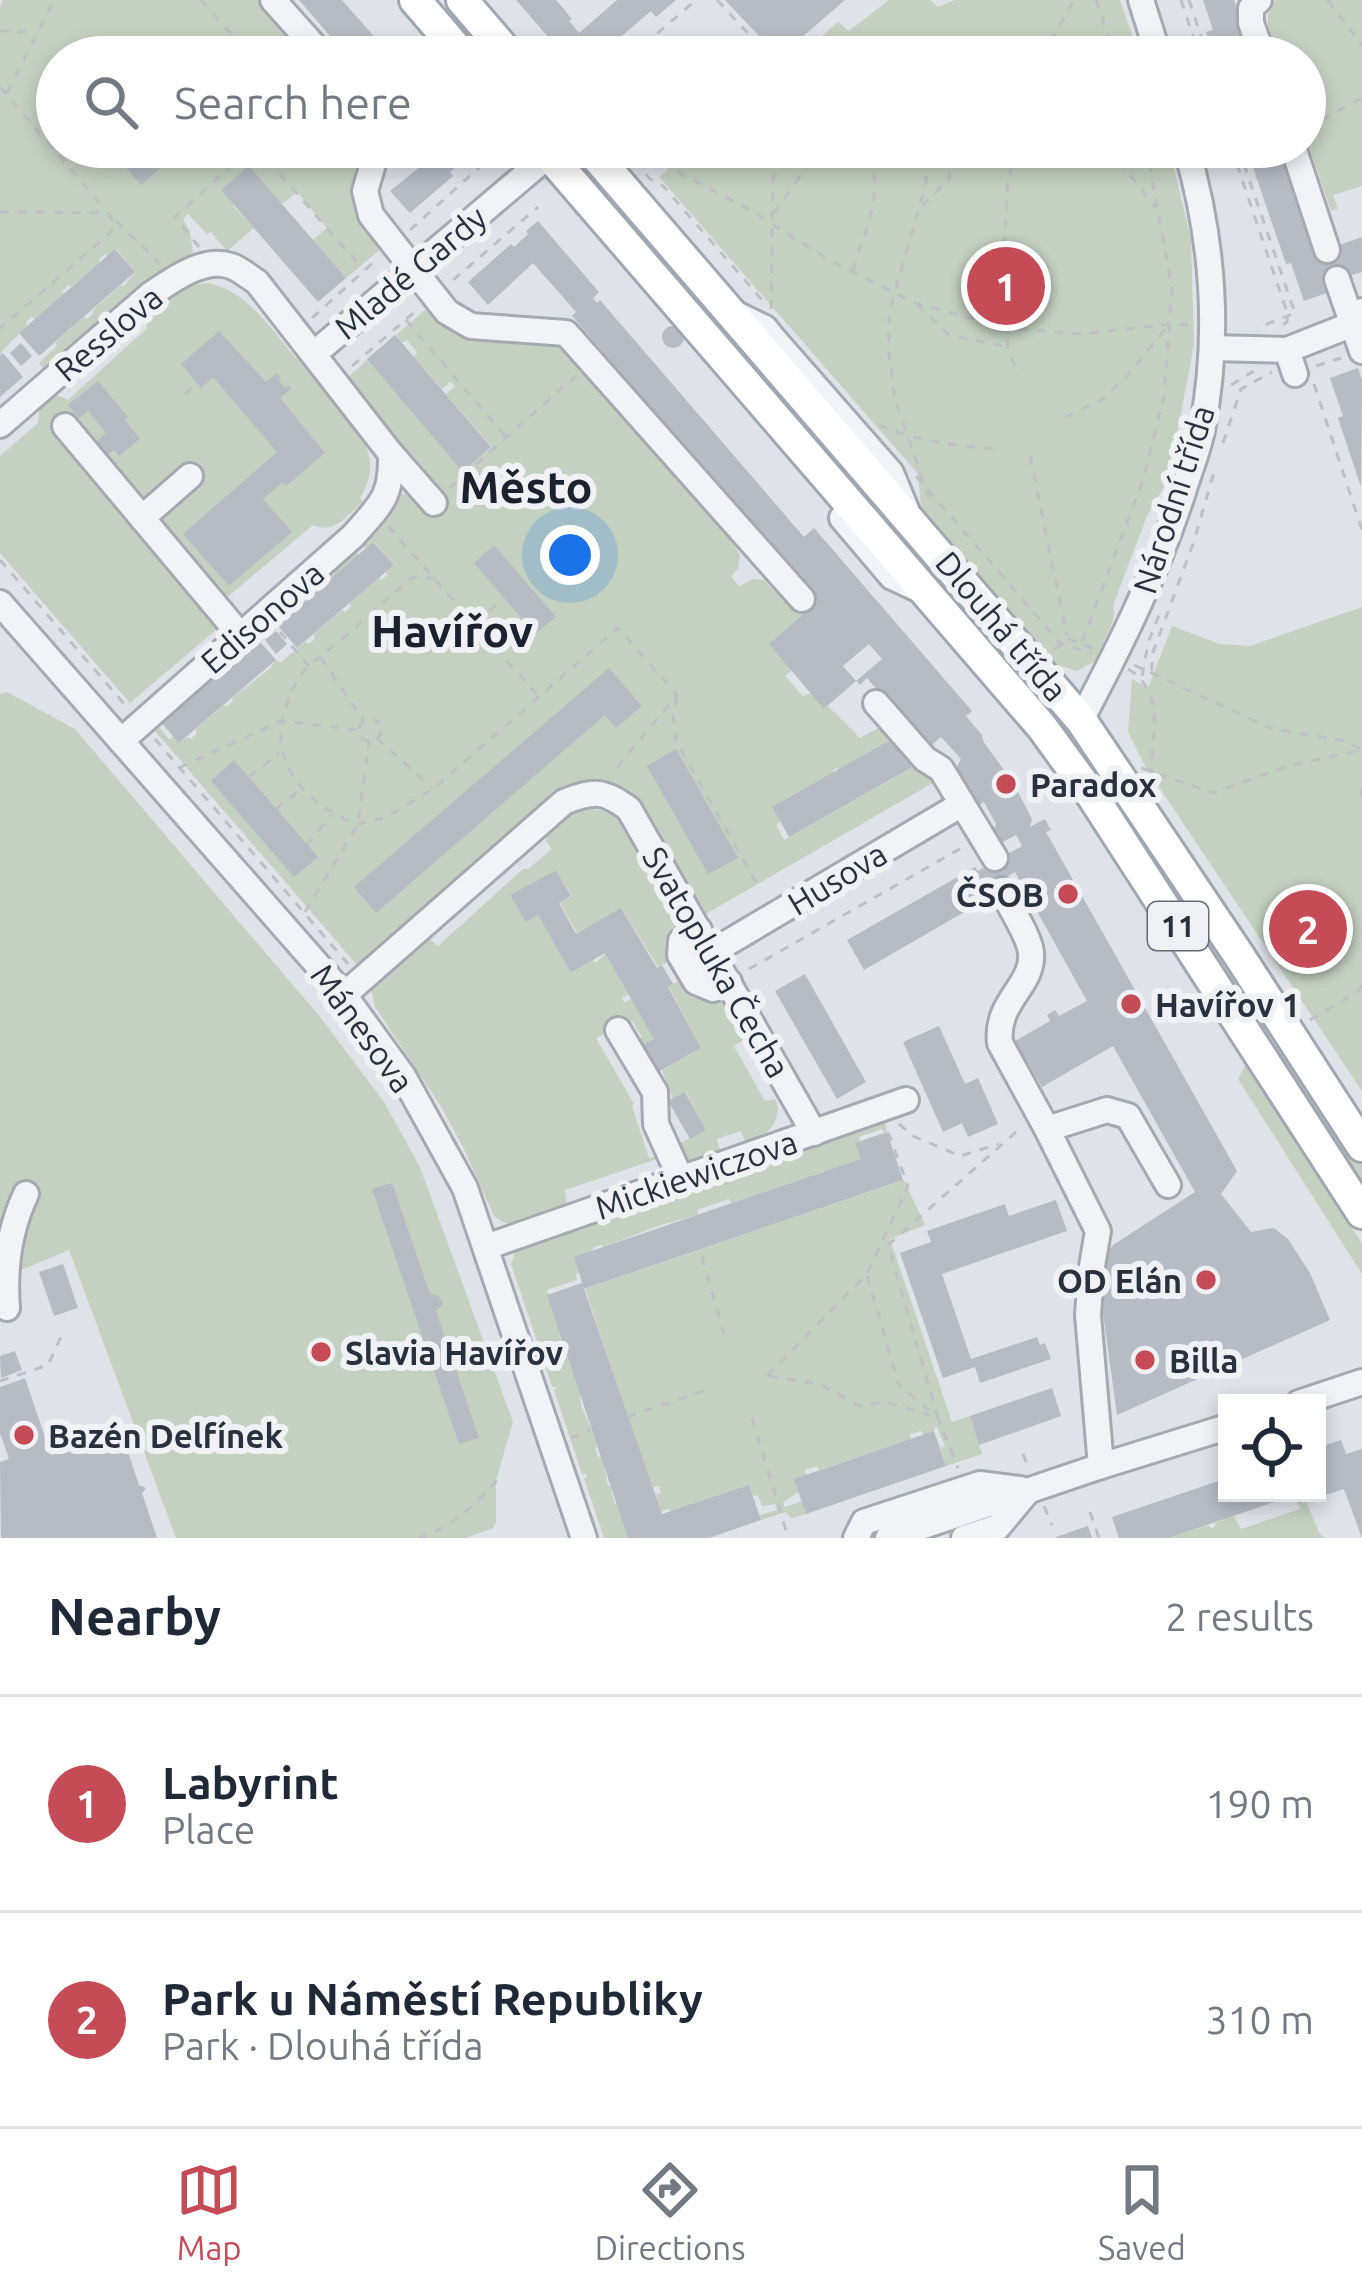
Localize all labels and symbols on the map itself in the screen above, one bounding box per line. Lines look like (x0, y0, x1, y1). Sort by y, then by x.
street label: Mladé Gardy (327, 198, 493, 346)
pin: 1 (967, 241, 1045, 331)
street label: Resslova (47, 278, 169, 388)
street label: Národní třída (1125, 400, 1221, 598)
district label: Město (460, 461, 593, 512)
your location (540, 525, 600, 585)
street label: Dlouhá třída (929, 544, 1075, 708)
street label: Edisonova (193, 554, 331, 680)
district label: Havířov (371, 605, 533, 656)
place label: Paradox (1030, 766, 1157, 803)
marker: Paradox (993, 771, 1019, 797)
street label: Husova (781, 834, 893, 922)
street label: Svatopluka Čecha (636, 840, 799, 1084)
place label: ČSOB (956, 875, 1044, 913)
marker: ČSOB (1055, 881, 1081, 907)
pin: 2 (1269, 884, 1347, 974)
road number: 11 (1148, 902, 1208, 950)
street label: Mánesova (304, 957, 422, 1099)
place label: Havířov 1 (1155, 986, 1300, 1023)
marker: Havířov 1 (1118, 991, 1144, 1017)
street label: Mickiewiczova (590, 1122, 802, 1226)
place label: OD Elán (1057, 1262, 1182, 1299)
marker: OD Elán (1193, 1267, 1219, 1293)
place label: Slavia Havířov (345, 1334, 563, 1371)
marker: Slavia Havířov (308, 1339, 334, 1365)
place label: Billa (1169, 1342, 1238, 1379)
marker: Billa (1132, 1347, 1158, 1373)
place label: Bazén Delfínek (48, 1417, 283, 1454)
marker: Bazén Delfínek (11, 1422, 37, 1448)

